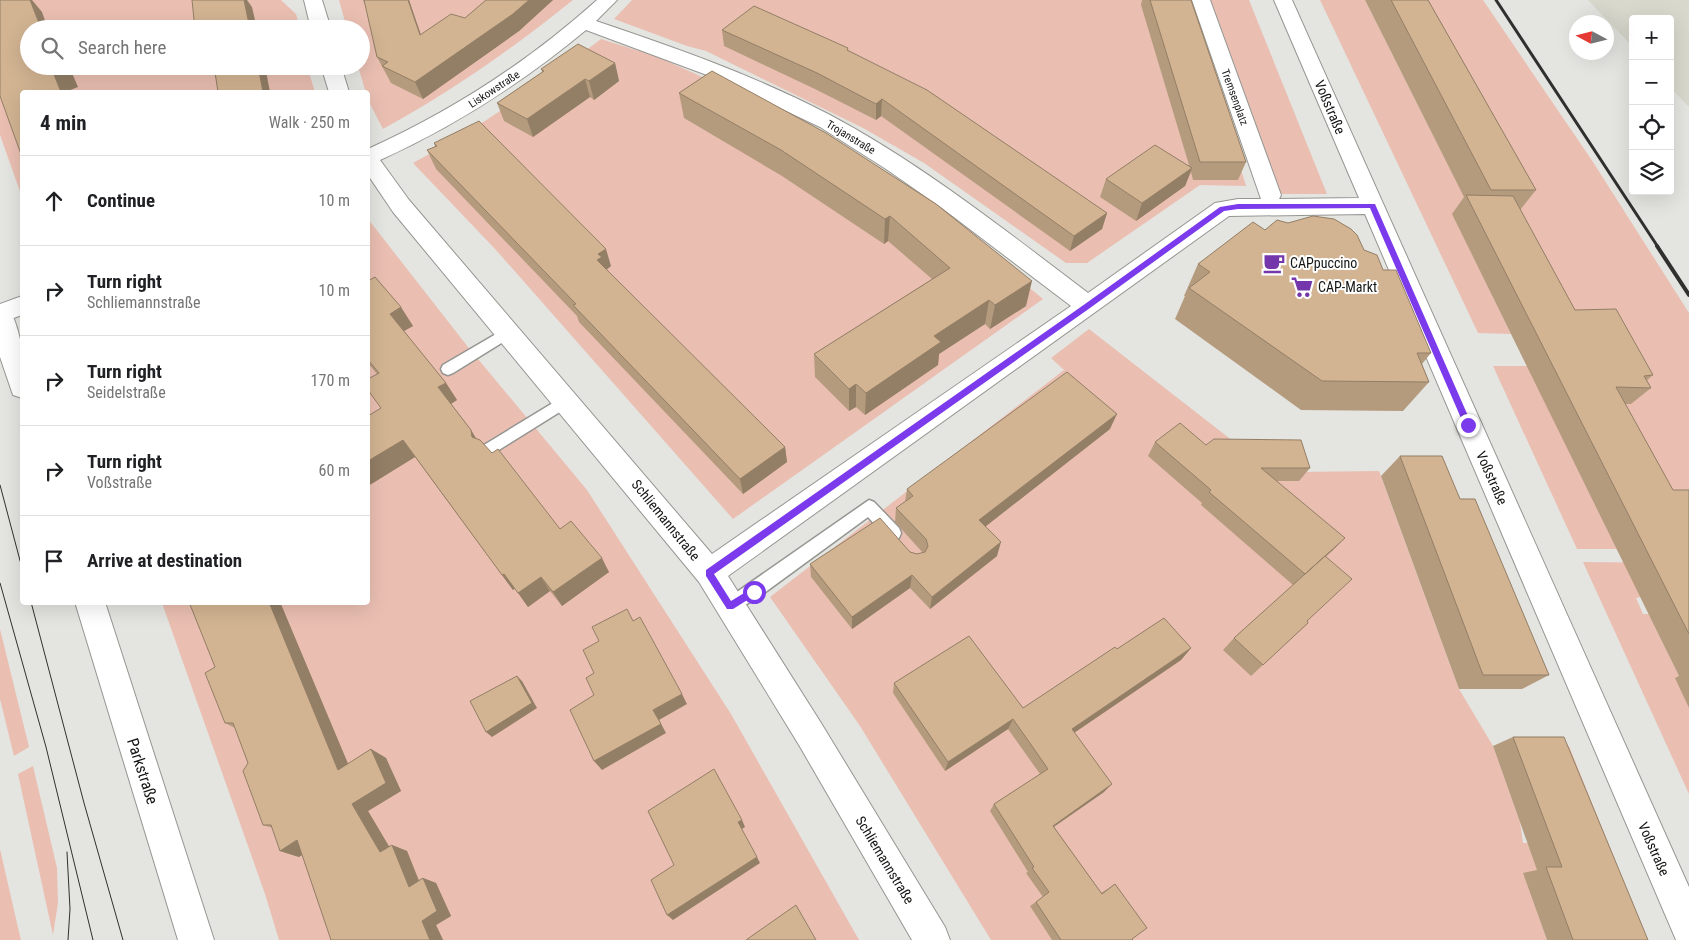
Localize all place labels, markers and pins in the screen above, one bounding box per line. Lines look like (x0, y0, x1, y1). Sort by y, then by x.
cafe icon: CAPpuccino (1261, 250, 1287, 276)
place label: CAPpuccino (1290, 255, 1357, 271)
supermarket icon: CAP-Markt (1289, 274, 1315, 300)
place label: CAP-Markt (1318, 279, 1377, 295)

